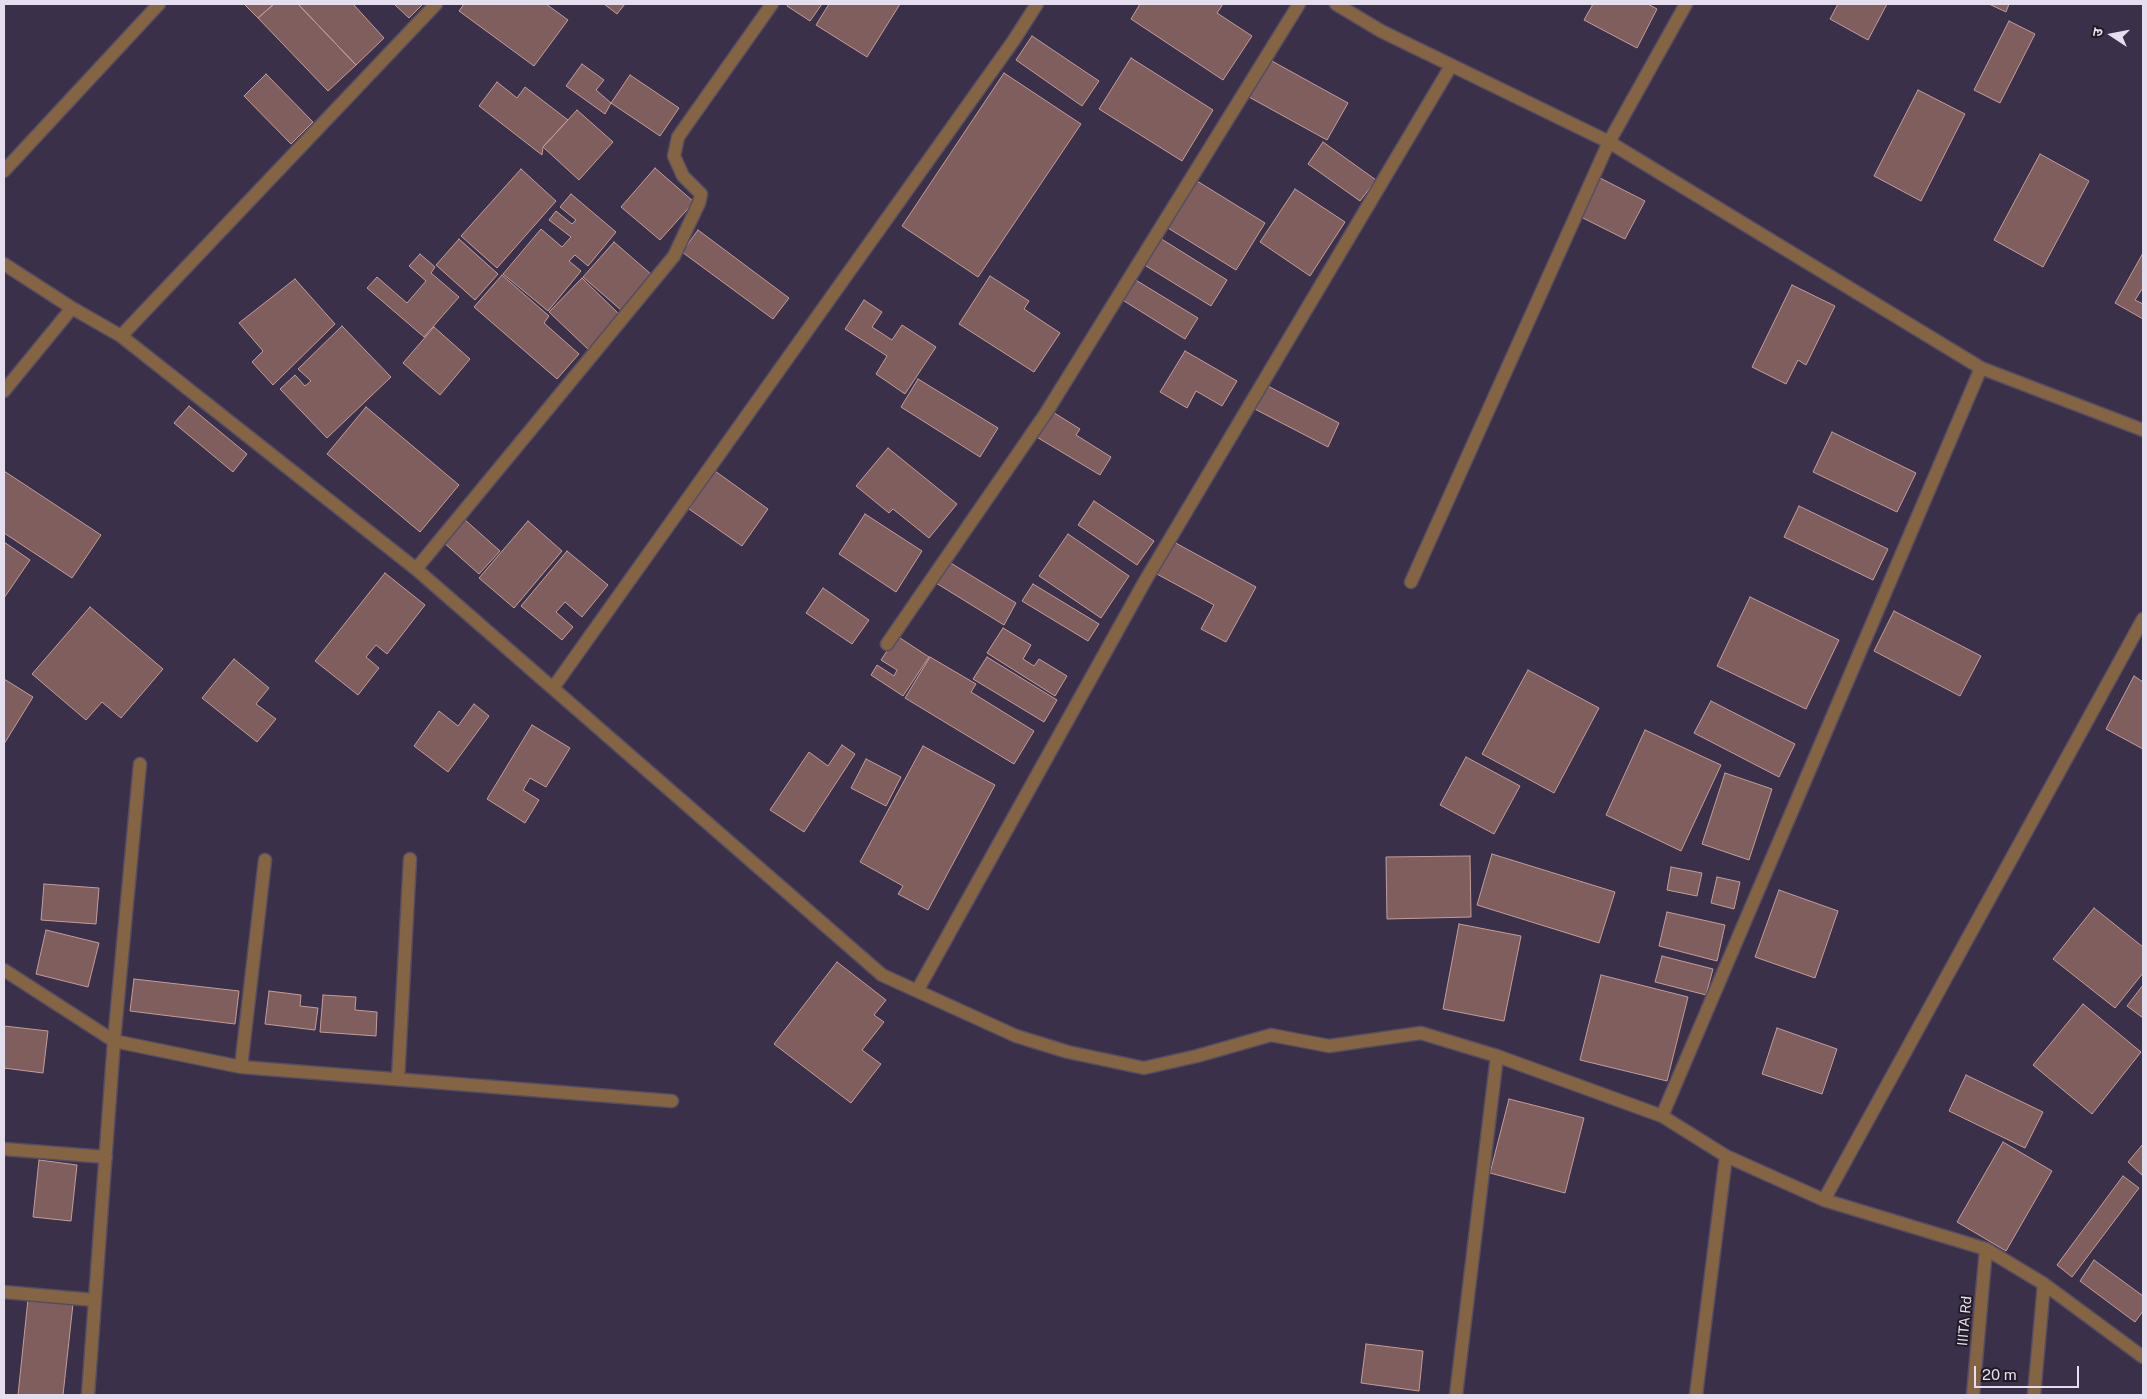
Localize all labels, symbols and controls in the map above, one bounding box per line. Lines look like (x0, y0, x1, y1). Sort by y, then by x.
north arrow (2087, 10, 2137, 60)
text: उ (2089, 27, 2106, 38)
street label: IIITA Rd (1954, 1295, 1976, 1347)
scale bar (1977, 1356, 2082, 1388)
text: 20 m (1982, 1366, 2017, 1383)

